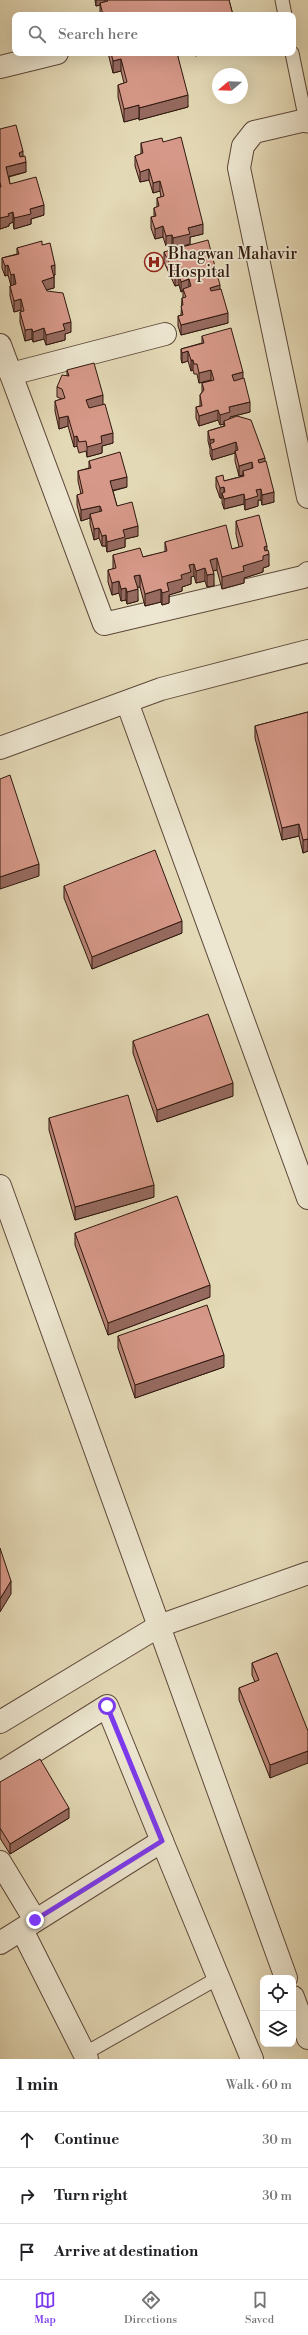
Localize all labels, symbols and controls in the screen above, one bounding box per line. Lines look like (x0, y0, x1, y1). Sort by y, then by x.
search box (12, 12, 296, 56)
icon: search (26, 23, 48, 45)
text: Search here (58, 25, 138, 44)
north arrow (212, 68, 248, 104)
place label: Bhagwan Mahavir Hospital (167, 244, 297, 282)
hospital icon: Bhagwan Mahavir Hospital (143, 251, 165, 273)
route start (98, 1697, 116, 1715)
route end (26, 1911, 44, 1929)
map controls (260, 1975, 296, 2047)
button: locate (260, 1975, 296, 2011)
button: layers (260, 2011, 296, 2047)
text: 1 min (16, 2074, 58, 2096)
text: Walk · 60 m (226, 2077, 292, 2093)
icon: ahead (16, 2129, 38, 2151)
text: Continue (54, 2130, 119, 2149)
text: 30 m (262, 2132, 292, 2148)
icon: right (16, 2185, 38, 2207)
text: Turn right (54, 2186, 128, 2205)
text: 30 m (262, 2188, 292, 2204)
icon: arrive (16, 2241, 38, 2263)
text: Arrive at destination (54, 2242, 198, 2261)
tab: Map (34, 2289, 56, 2327)
tab: Directions (124, 2289, 177, 2327)
tab: Saved (245, 2289, 274, 2327)

